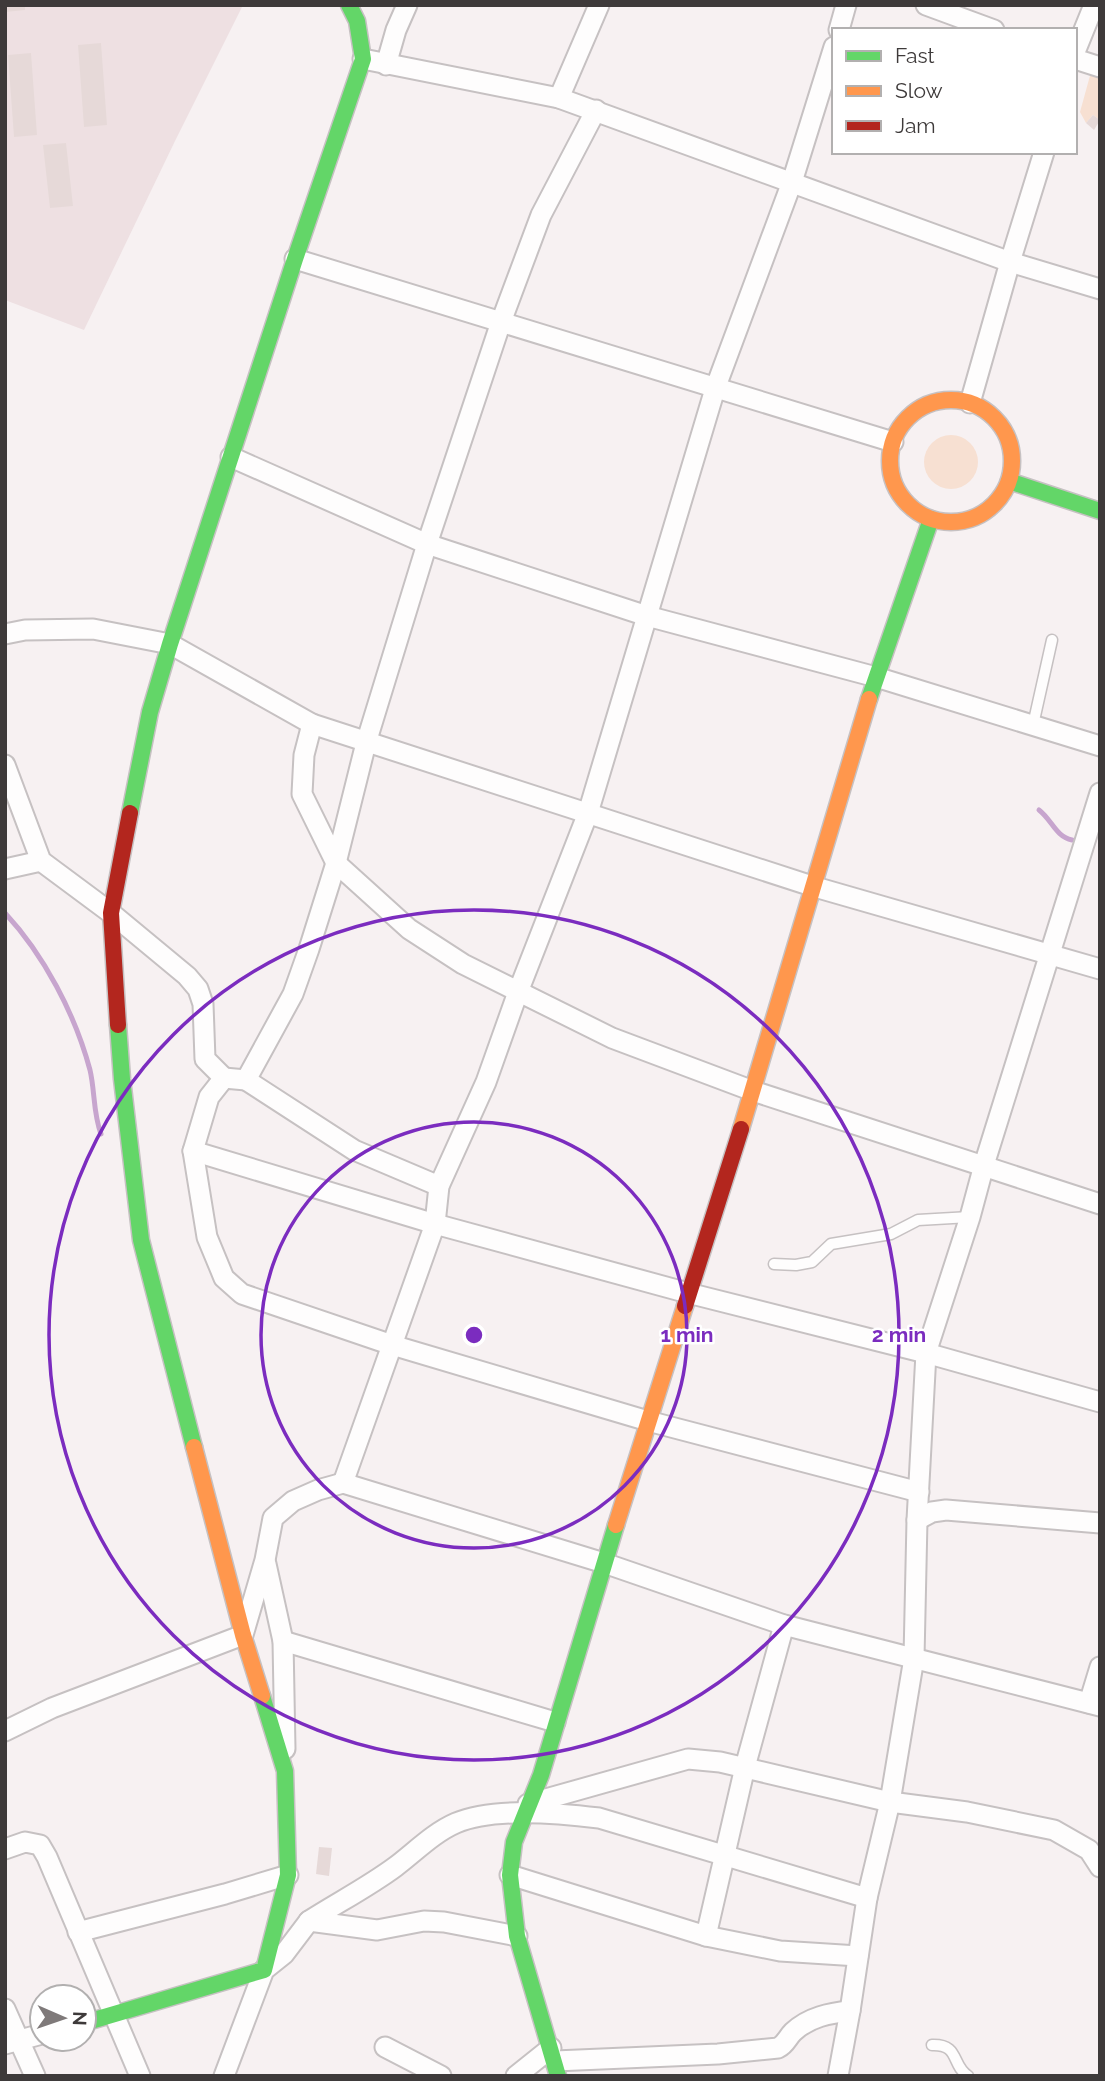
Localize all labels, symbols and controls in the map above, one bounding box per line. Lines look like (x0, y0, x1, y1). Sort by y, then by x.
legend (832, 28, 1077, 154)
text: Fast (895, 43, 935, 68)
text: Slow (895, 78, 943, 103)
text: Jam (895, 113, 936, 138)
text: 1 min (660, 1322, 714, 1347)
text: 2 min (872, 1322, 926, 1347)
centre of rings (462, 1323, 486, 1347)
north arrow (28, 1983, 98, 2053)
text: N (69, 2011, 91, 2026)

